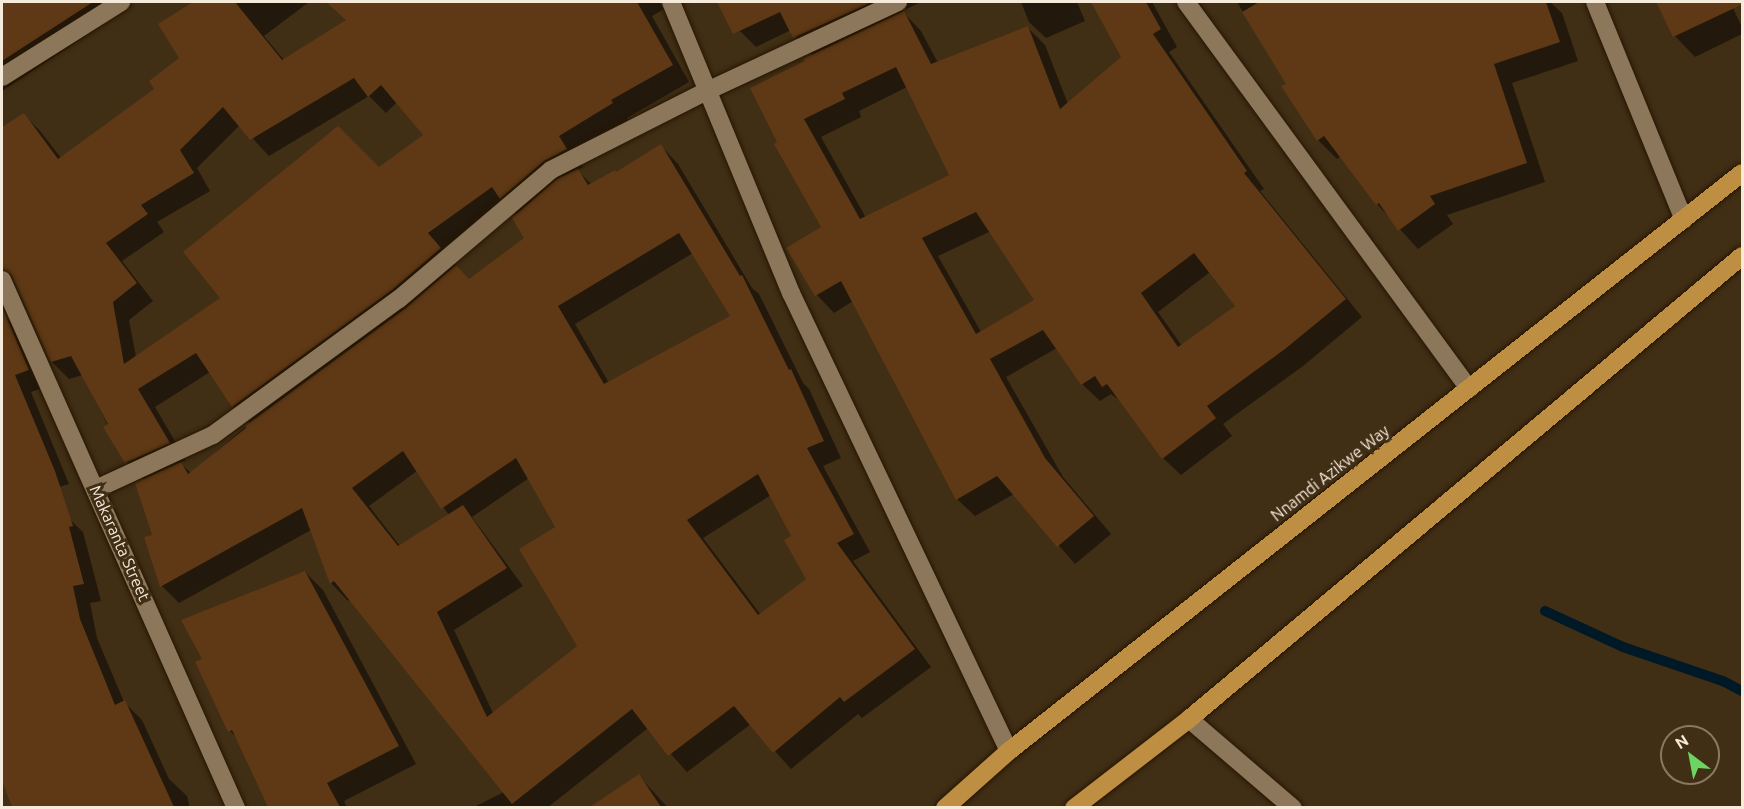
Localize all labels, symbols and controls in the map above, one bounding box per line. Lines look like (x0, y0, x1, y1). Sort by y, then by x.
street label: Nnamdi Azikwe Way (1267, 421, 1393, 525)
street label: Makaranta Street (86, 482, 154, 604)
north arrow (1660, 725, 1720, 785)
text: N (1672, 731, 1691, 752)

